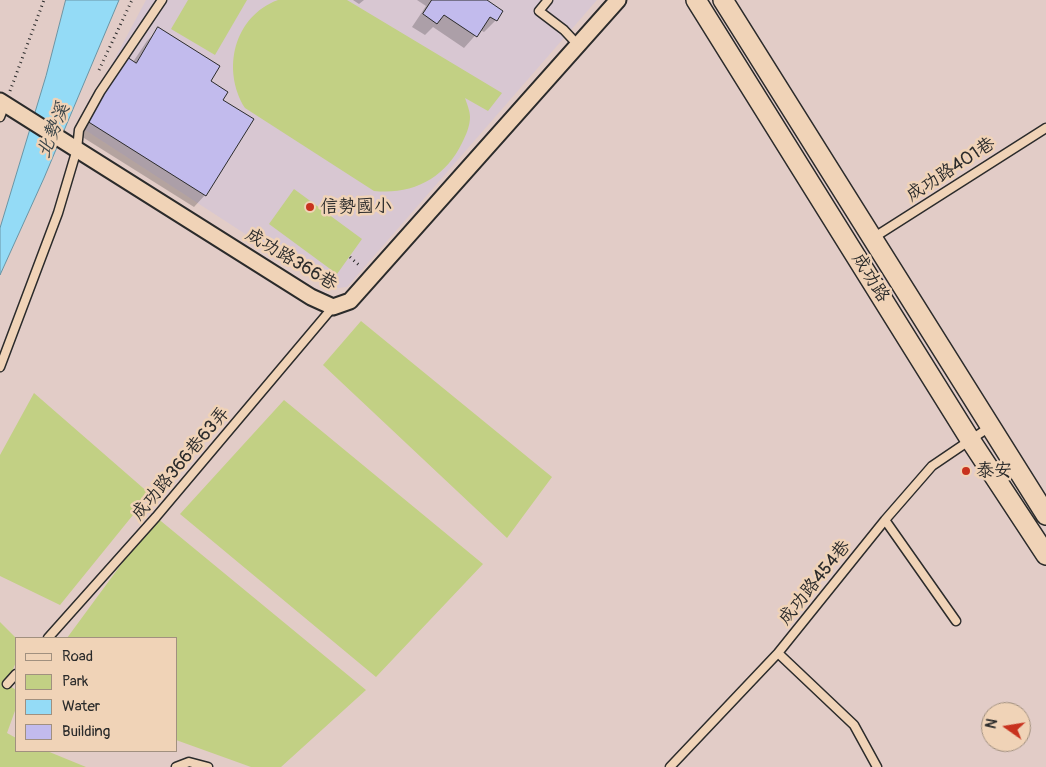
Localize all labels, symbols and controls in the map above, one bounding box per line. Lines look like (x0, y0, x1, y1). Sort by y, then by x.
water label: 北勢溪 (33, 100, 75, 162)
street label: 成功路401巷 (902, 133, 1000, 207)
place label: 信勢國小 (320, 196, 392, 218)
marker: 信勢國小 (304, 201, 316, 213)
street label: 成功路366巷 (241, 224, 341, 296)
street label: 成功路 (847, 249, 893, 307)
street label: 成功路366巷63弄 (127, 403, 235, 525)
place label: 泰安 (976, 460, 1012, 482)
marker: 泰安 (960, 465, 972, 477)
street label: 成功路454巷 (774, 536, 856, 630)
legend (15, 637, 178, 752)
text: Road (62, 647, 93, 666)
text: Park (62, 672, 88, 691)
text: Water (62, 697, 100, 716)
north arrow (981, 702, 1031, 752)
text: N (983, 717, 1001, 730)
text: Building (62, 722, 110, 741)

